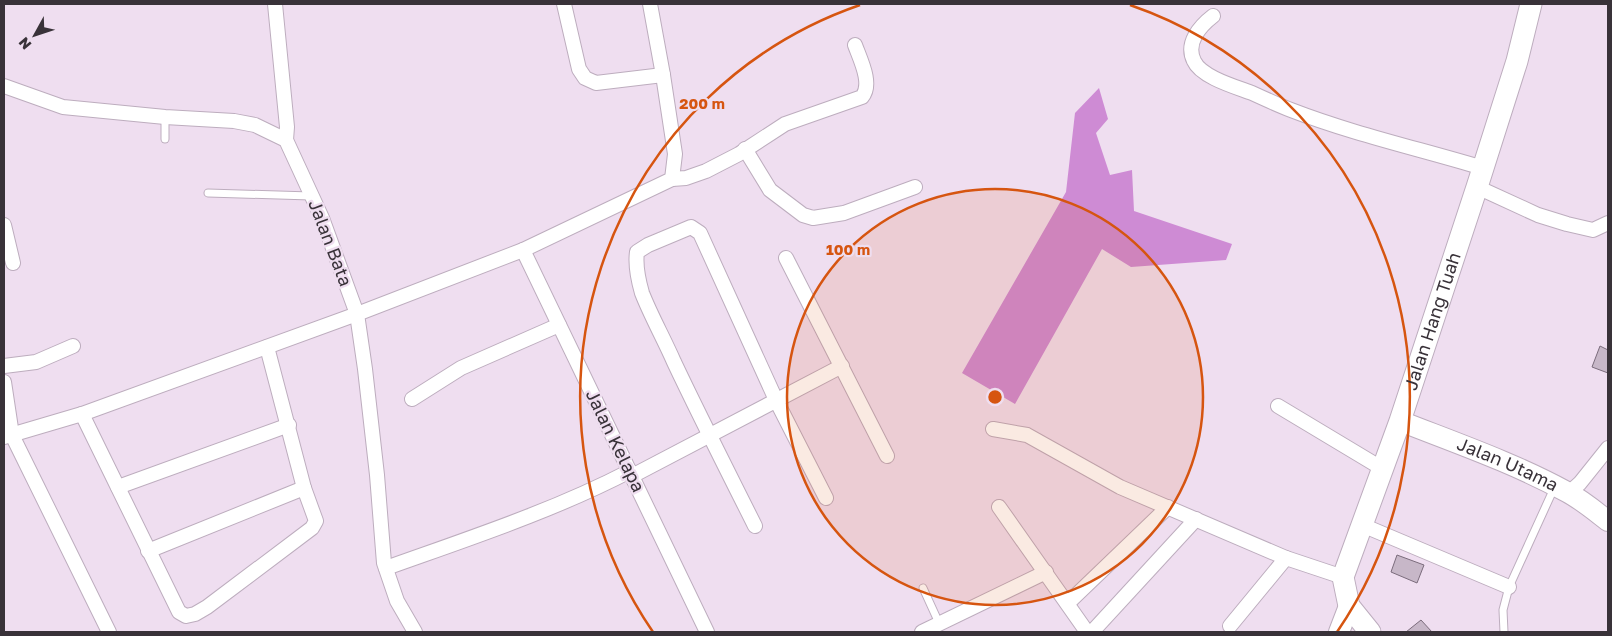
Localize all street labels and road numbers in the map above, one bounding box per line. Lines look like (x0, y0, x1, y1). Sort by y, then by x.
street label: Jalan Bata (304, 196, 358, 289)
street label: Jalan Hang Tuah (1399, 249, 1465, 393)
street label: Jalan Kelapa (582, 386, 650, 495)
street label: Jalan Utama (1454, 432, 1562, 496)

